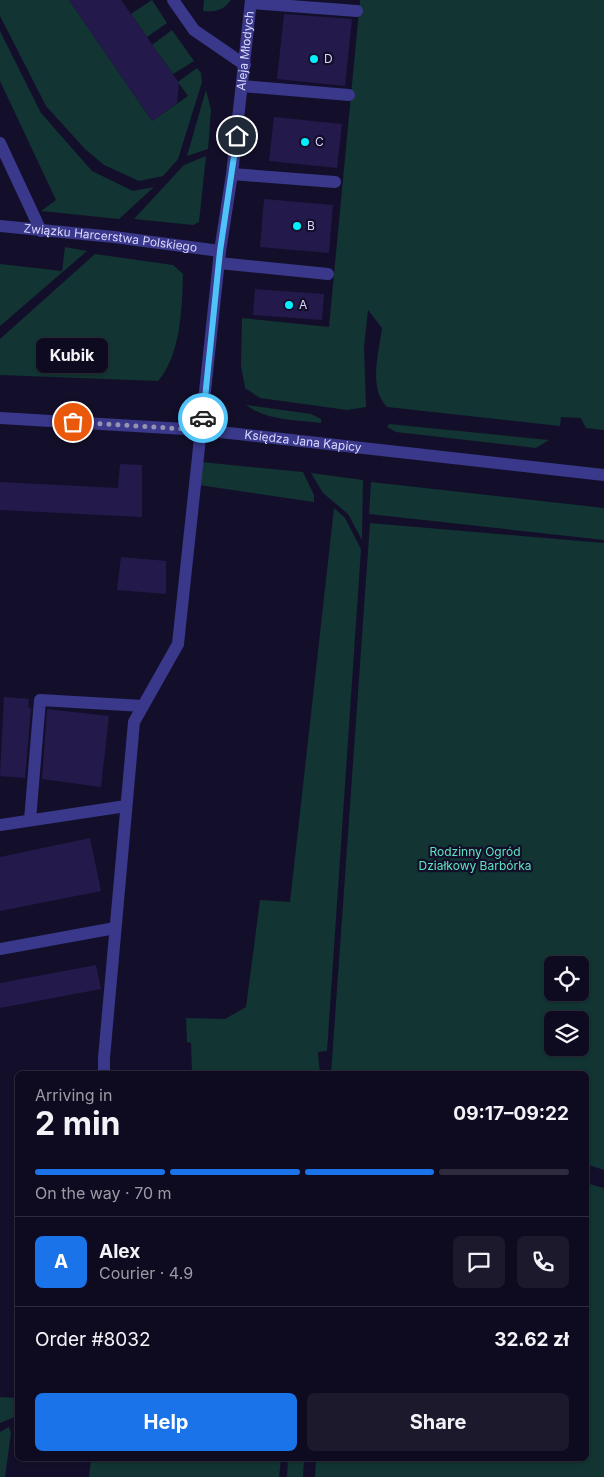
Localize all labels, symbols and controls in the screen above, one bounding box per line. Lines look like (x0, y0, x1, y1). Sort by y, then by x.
street label: Aleja Młodych (233, 10, 257, 91)
place label: D (324, 51, 333, 66)
marker: D (308, 53, 320, 65)
pin (216, 115, 258, 157)
icon: home (223, 122, 251, 150)
place label: C (315, 134, 324, 149)
marker: C (299, 136, 311, 148)
place label: B (307, 218, 315, 233)
street label: Związku Harcerstwa Polskiego (23, 220, 198, 255)
marker: B (291, 220, 303, 232)
place label: A (299, 297, 307, 312)
marker: A (283, 299, 295, 311)
callout: Kubik (37, 337, 109, 372)
text: Kubik (50, 345, 94, 365)
courier (178, 393, 228, 443)
pin (52, 401, 94, 443)
icon: car (189, 404, 217, 432)
icon: bag (59, 408, 87, 436)
street label: Księdza Jana Kapicy (244, 427, 363, 455)
park label: Rodzinny Ogród Działkowy Barbórka (419, 844, 531, 873)
map controls (544, 956, 589, 1056)
button: locate (544, 956, 589, 1001)
button: layers (544, 1011, 589, 1056)
text: Arriving in (35, 1085, 112, 1105)
text: 09:17–09:22 (453, 1102, 569, 1125)
text: 2 min (35, 1104, 121, 1143)
text: On the way · 70 m (35, 1183, 172, 1203)
button: chat (453, 1236, 505, 1288)
button: phone (517, 1236, 569, 1288)
text: Alex (99, 1240, 140, 1263)
text: A (54, 1250, 68, 1273)
text: Courier · 4.9 (99, 1263, 193, 1283)
text: Order #8032 (35, 1328, 151, 1351)
text: 32.62 zł (494, 1328, 569, 1351)
button: Help (35, 1393, 297, 1451)
button: Share (307, 1393, 569, 1451)

